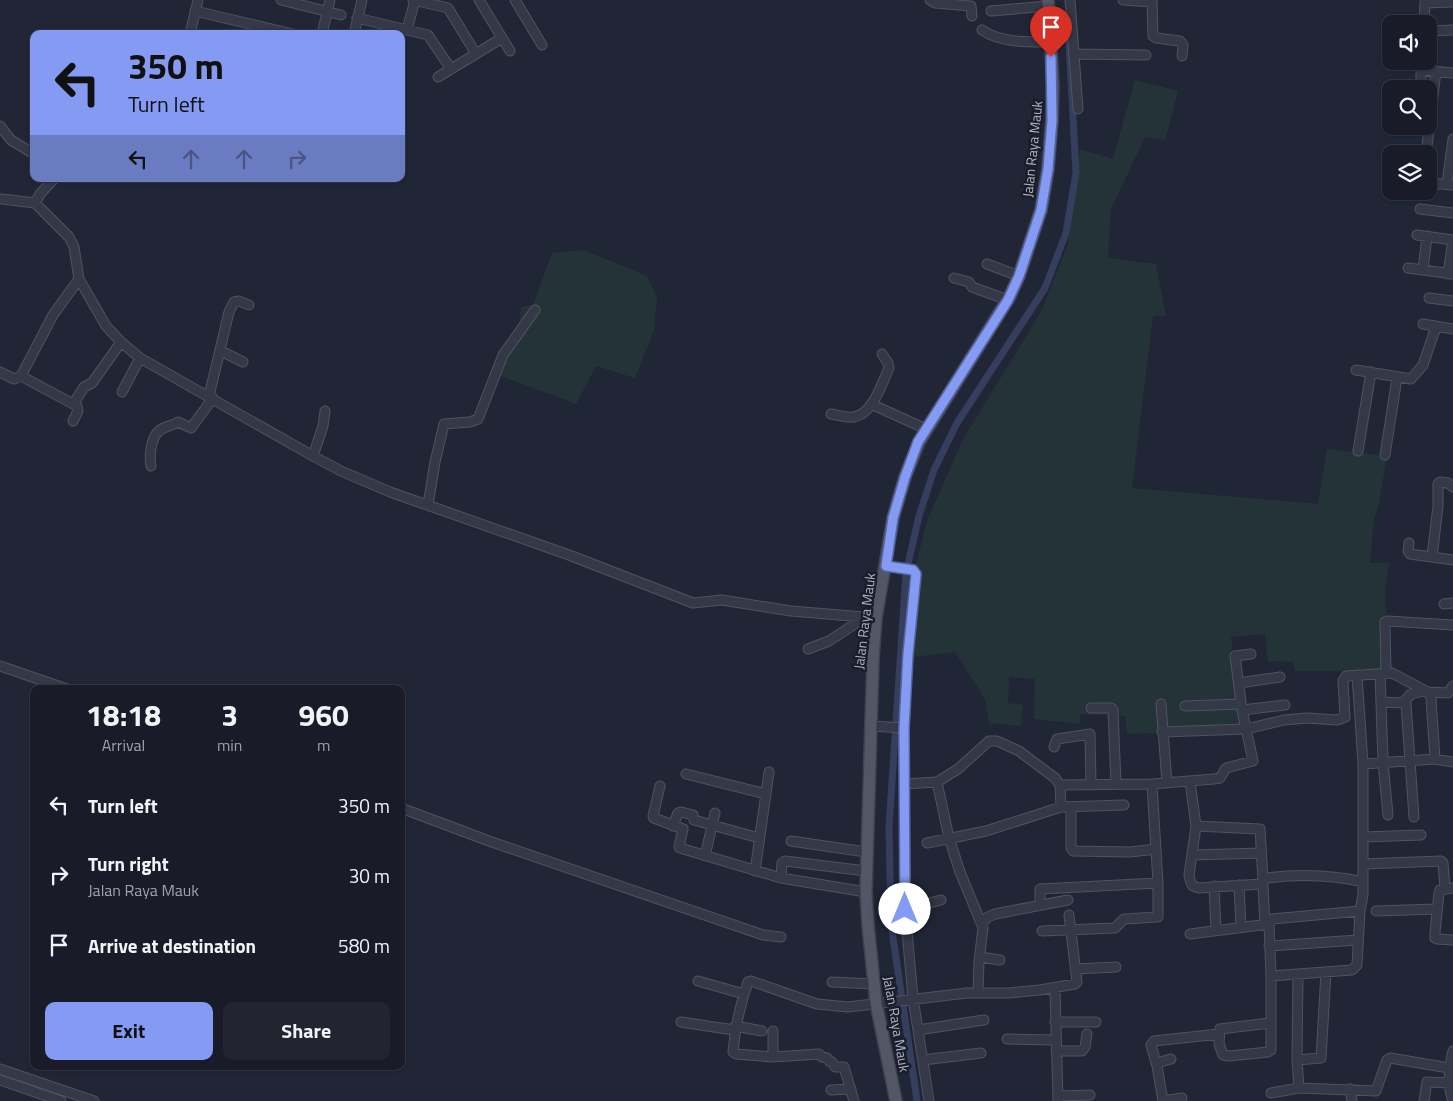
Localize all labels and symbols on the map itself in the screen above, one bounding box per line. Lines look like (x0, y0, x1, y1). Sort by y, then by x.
pin (1030, 6, 1072, 57)
street label: Jalan Raya Mauk (1016, 99, 1048, 198)
street label: Jalan Raya Mauk (848, 571, 880, 670)
position arrow (878, 882, 930, 934)
street label: Jalan Raya Mauk (878, 974, 916, 1074)

